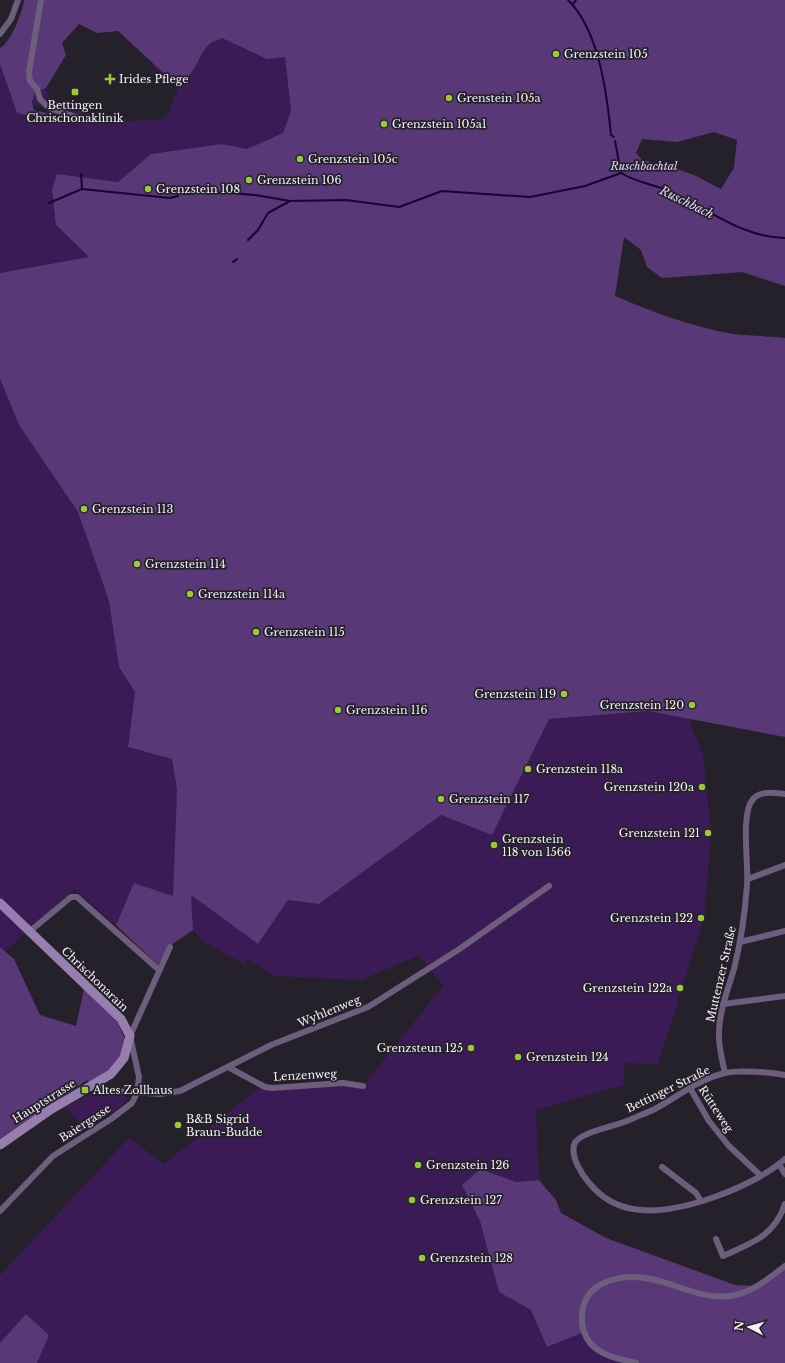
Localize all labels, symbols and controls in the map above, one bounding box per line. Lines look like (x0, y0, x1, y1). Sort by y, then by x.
place label: Grenzstein 105 (564, 47, 648, 61)
marker: Grenzstein 105 (551, 49, 561, 59)
place label: Irides Pflege (119, 72, 189, 86)
marker: Irides Pflege (104, 73, 116, 85)
marker: Bettingen Chrischonaklinik (70, 87, 80, 97)
place label: Grenstein 105a (457, 91, 542, 105)
marker: Grenstein 105a (444, 93, 454, 103)
place label: Bettingen Chrischonaklinik (27, 98, 124, 125)
place label: Grenzstein 105a1 (392, 117, 487, 131)
marker: Grenzstein 105a1 (379, 119, 389, 129)
place label: Grenzstein 105c (308, 152, 398, 166)
marker: Grenzstein 105c (295, 154, 305, 164)
park label: Ruschbachtal (609, 159, 678, 173)
place label: Grenzstein 106 (257, 173, 341, 187)
marker: Grenzstein 106 (244, 175, 254, 185)
place label: Grenzstein 108 (156, 182, 240, 196)
water label: Ruschbach (657, 182, 717, 222)
marker: Grenzstein 108 (143, 184, 153, 194)
place label: Grenzstein 113 (92, 502, 173, 516)
marker: Grenzstein 113 (79, 504, 89, 514)
place label: Grenzstein 114 (145, 557, 226, 571)
marker: Grenzstein 114 (132, 559, 142, 569)
place label: Grenzstein 114a (198, 587, 286, 601)
marker: Grenzstein 114a (185, 589, 195, 599)
place label: Grenzstein 115 (264, 625, 345, 639)
marker: Grenzstein 115 (251, 627, 261, 637)
place label: Grenzstein 119 (474, 687, 556, 701)
marker: Grenzstein 119 (559, 689, 569, 699)
place label: Grenzstein 120 (600, 698, 684, 712)
marker: Grenzstein 120 (687, 700, 697, 710)
place label: Grenzstein 116 (346, 703, 428, 717)
marker: Grenzstein 116 (333, 705, 343, 715)
place label: Grenzstein 118a (536, 762, 624, 776)
marker: Grenzstein 118a (523, 764, 533, 774)
place label: Grenzstein 120a (604, 780, 695, 794)
marker: Grenzstein 120a (697, 782, 707, 792)
place label: Grenzstein 117 (449, 792, 529, 806)
marker: Grenzstein 117 (436, 794, 446, 804)
place label: Grenzstein 121 (619, 826, 700, 840)
marker: Grenzstein 121 (703, 828, 713, 838)
place label: Grenzstein 118 von 1566 (502, 832, 571, 859)
marker: Grenzstein 118 von 1566 (489, 840, 499, 850)
place label: Grenzstein 122 (610, 911, 693, 925)
marker: Grenzstein 122 (696, 913, 706, 923)
street label: Muttenzer Straße (703, 925, 739, 1023)
street label: Chrischonarain (59, 944, 132, 1015)
place label: Grenzstein 122a (583, 981, 673, 995)
marker: Grenzstein 122a (675, 983, 685, 993)
street label: Wyhlenweg (295, 992, 363, 1030)
place label: Grenzsteun 125 (377, 1041, 463, 1055)
marker: Grenzsteun 125 (466, 1043, 476, 1053)
place label: Grenzstein 124 (526, 1050, 609, 1064)
marker: Grenzstein 124 (513, 1052, 523, 1062)
street label: Bettinger Straße (624, 1063, 712, 1115)
street label: Lenzenweg (273, 1066, 338, 1084)
street label: Hauptstrasse (10, 1076, 78, 1126)
place label: Altes Zollhaus (92, 1083, 173, 1097)
street label: Rütteweg (696, 1083, 736, 1135)
marker: Altes Zollhaus (80, 1085, 90, 1095)
street label: Baiergasse (57, 1101, 113, 1145)
place label: B&B Sigrid Braun-Budde (186, 1112, 263, 1139)
marker: B&B Sigrid Braun-Budde (173, 1120, 183, 1130)
place label: Grenzstein 126 (426, 1158, 509, 1172)
marker: Grenzstein 126 (413, 1160, 423, 1170)
place label: Grenzstein 127 (420, 1193, 502, 1207)
marker: Grenzstein 127 (407, 1195, 417, 1205)
place label: Grenzstein 128 (430, 1251, 513, 1265)
marker: Grenzstein 128 (417, 1253, 427, 1263)
north arrow (729, 1307, 769, 1347)
text: N (732, 1319, 747, 1332)

